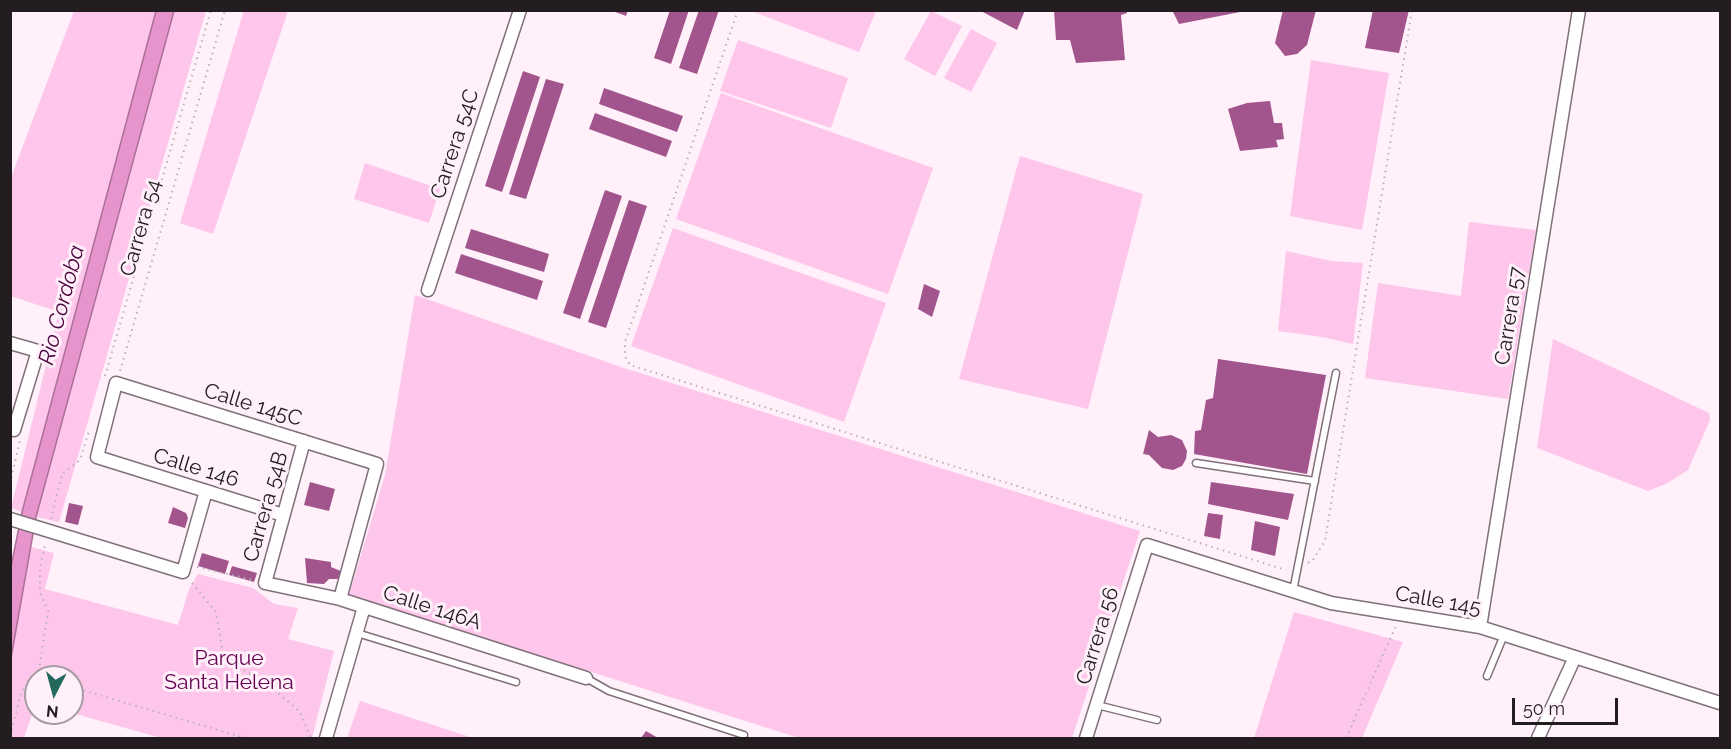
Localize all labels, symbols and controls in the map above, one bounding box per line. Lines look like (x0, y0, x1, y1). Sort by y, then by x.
street label: Carrera 54C (425, 86, 485, 202)
street label: Carrera 54 (115, 177, 167, 279)
water label: Rio Cordoba (33, 242, 91, 368)
street label: Carrera 57 (1490, 265, 1530, 367)
street label: Calle 145C (201, 378, 305, 432)
street label: Calle 146 (150, 443, 242, 493)
street label: Carrera 54B (238, 449, 294, 565)
street label: Calle 146A (380, 580, 484, 636)
street label: Calle 145 (1393, 581, 1483, 621)
street label: Carrera 56 (1071, 584, 1125, 688)
park label: Parque Santa Helena (164, 646, 294, 696)
north arrow (24, 665, 84, 725)
scale bar (1515, 686, 1622, 724)
text: 50 m (1523, 698, 1565, 719)
text: N (45, 701, 59, 721)

